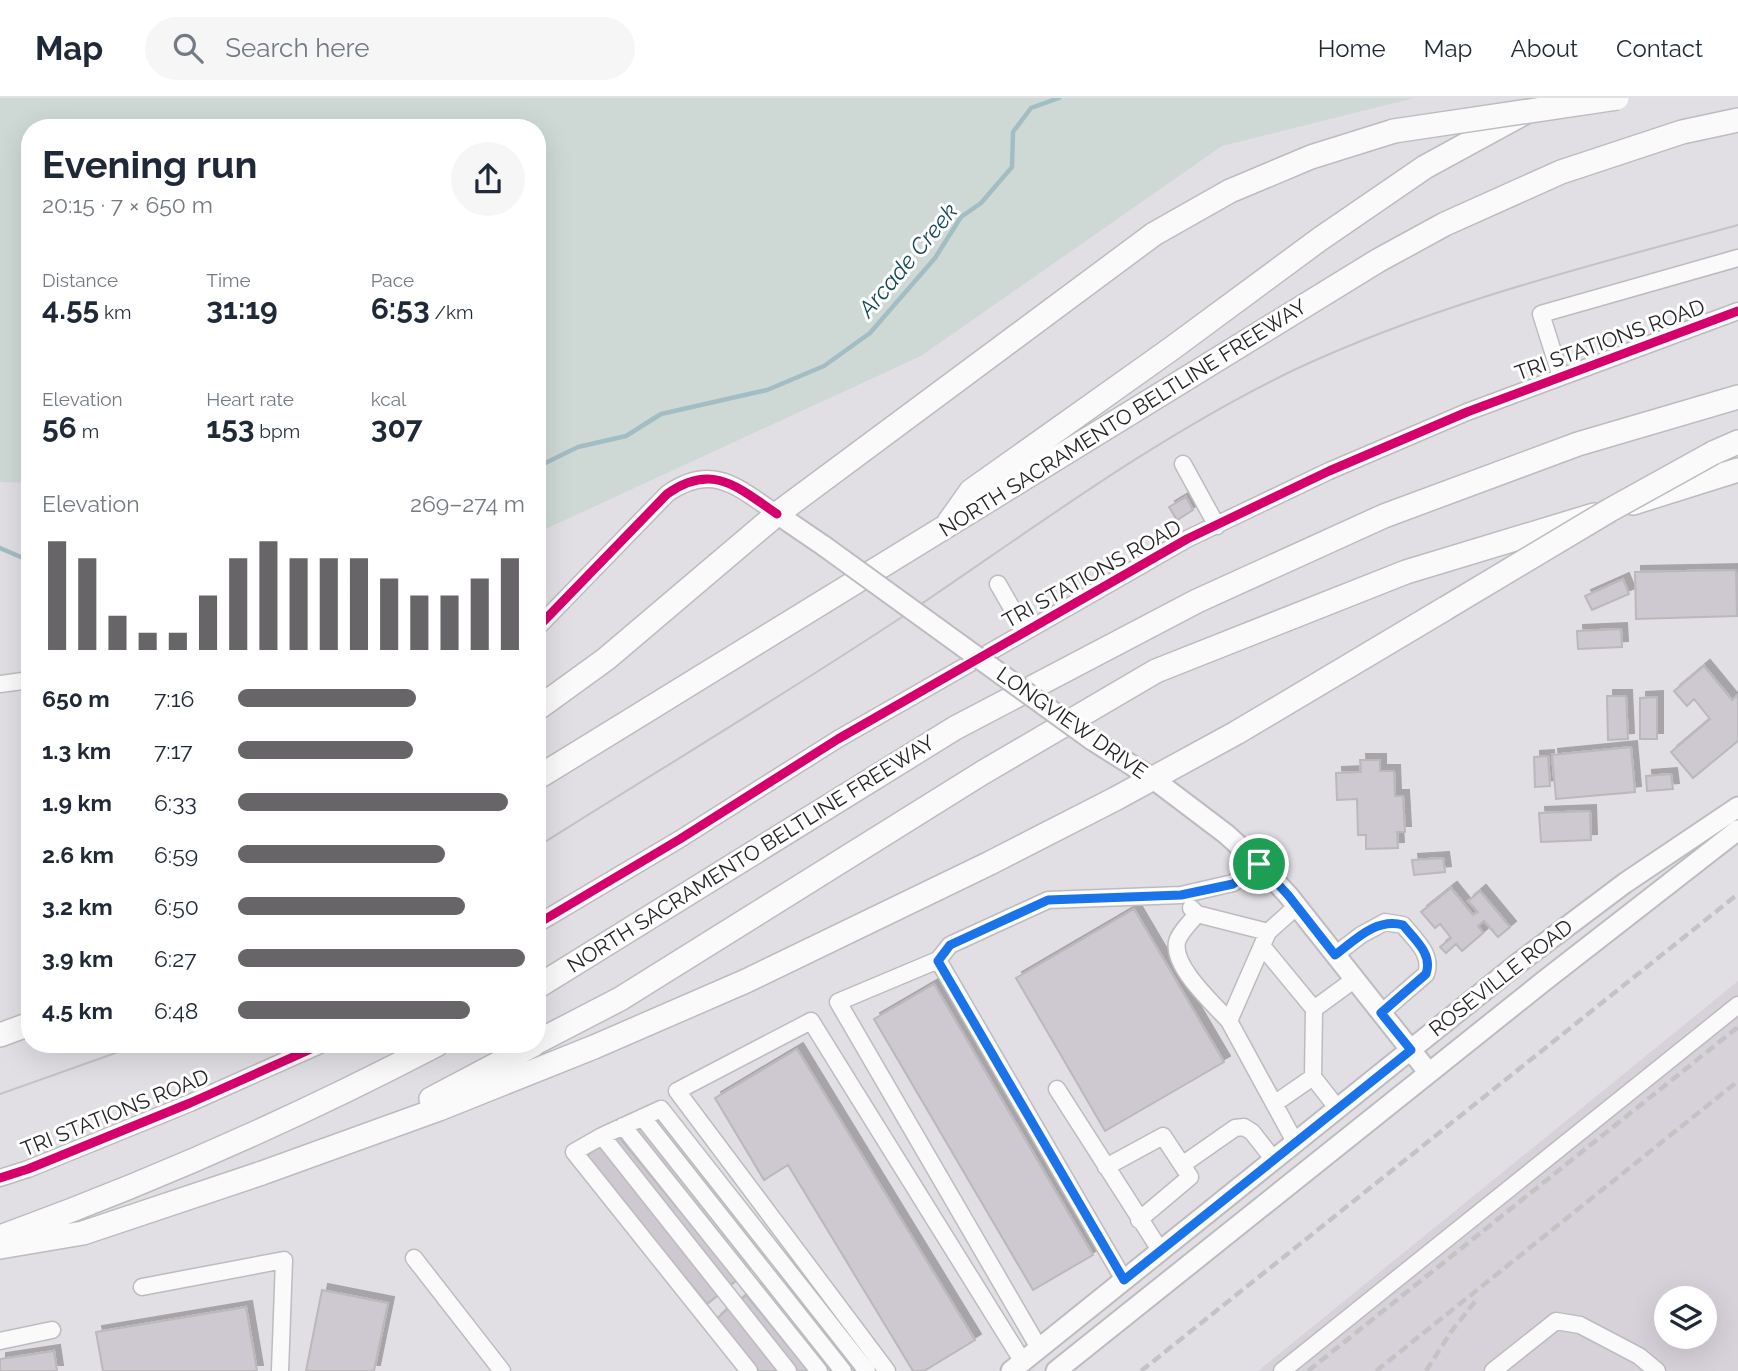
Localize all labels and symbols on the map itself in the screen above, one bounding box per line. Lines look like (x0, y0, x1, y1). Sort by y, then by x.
water label: Arcade Creek (851, 197, 963, 323)
street label: NORTH SACRAMENTO BELTLINE FREEWAY (935, 293, 1311, 542)
street label: TRI STATIONS ROAD (1511, 294, 1708, 386)
street label: TRI STATIONS ROAD (998, 514, 1185, 633)
street label: LONGVIEW DRIVE (992, 661, 1152, 784)
street label: NORTH SACRAMENTO BELTLINE FREEWAY (563, 729, 939, 978)
pin (1229, 834, 1289, 894)
street label: ROSEVILLE ROAD (1424, 914, 1577, 1041)
street label: TRI STATIONS ROAD (17, 1063, 212, 1162)

